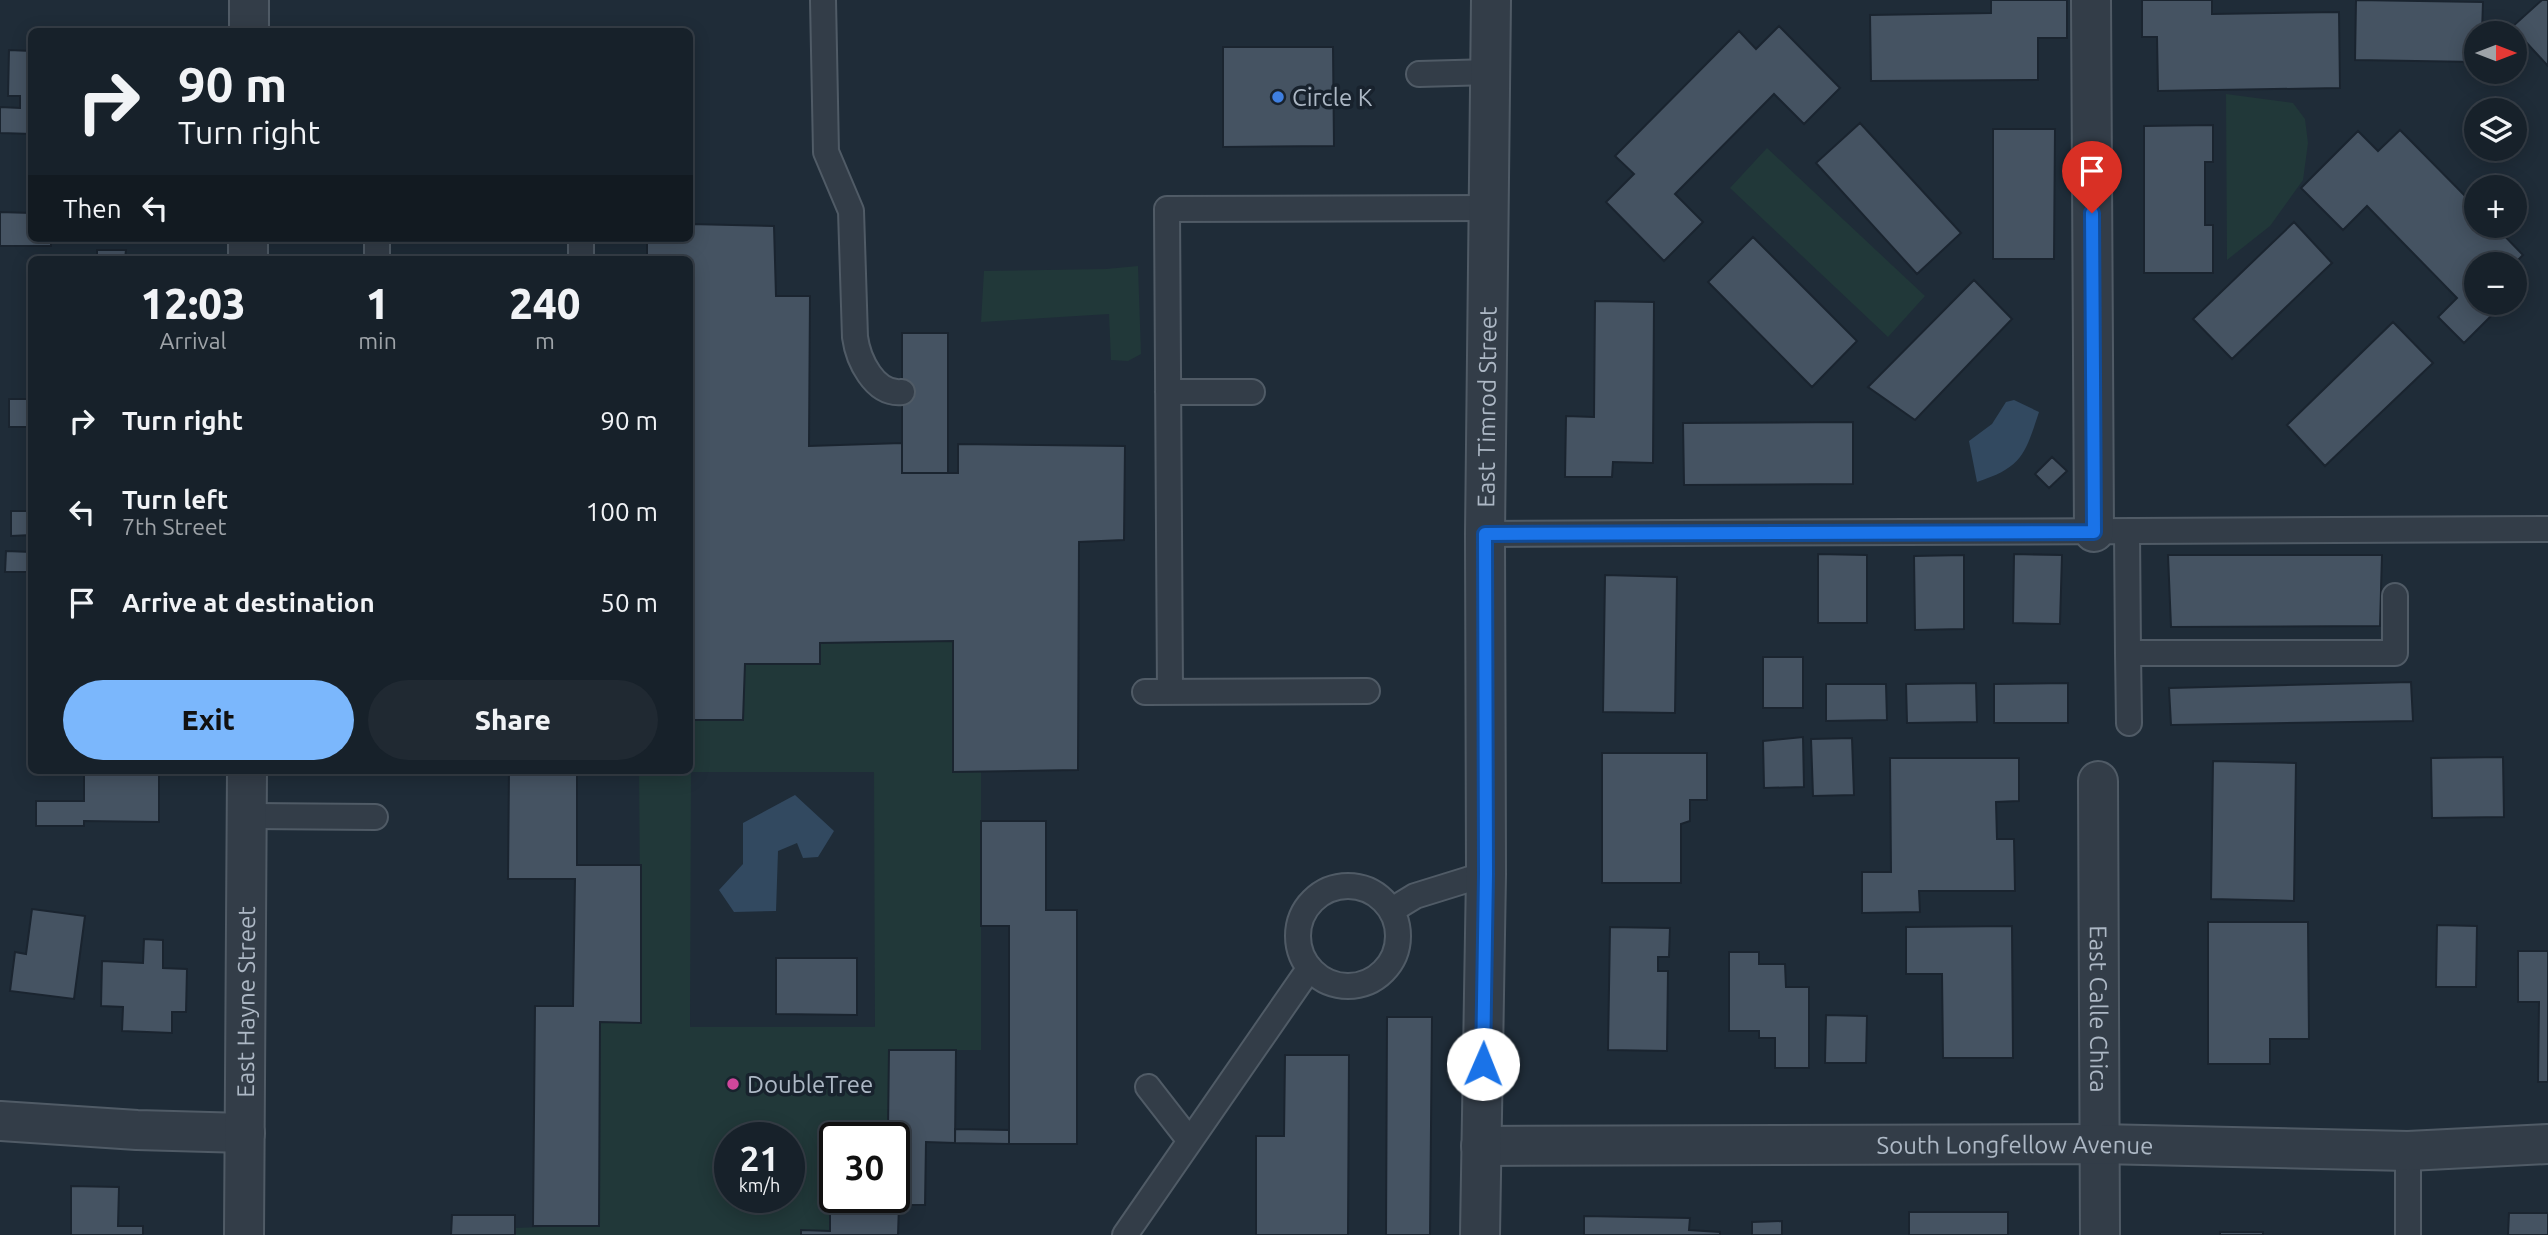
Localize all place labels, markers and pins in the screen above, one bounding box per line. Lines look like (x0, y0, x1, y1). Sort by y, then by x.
place label: Circle K (1292, 84, 1373, 111)
marker: Circle K (1270, 89, 1286, 105)
pin (2062, 141, 2122, 213)
place label: DoubleTree (747, 1071, 873, 1098)
marker: DoubleTree (725, 1076, 741, 1092)

